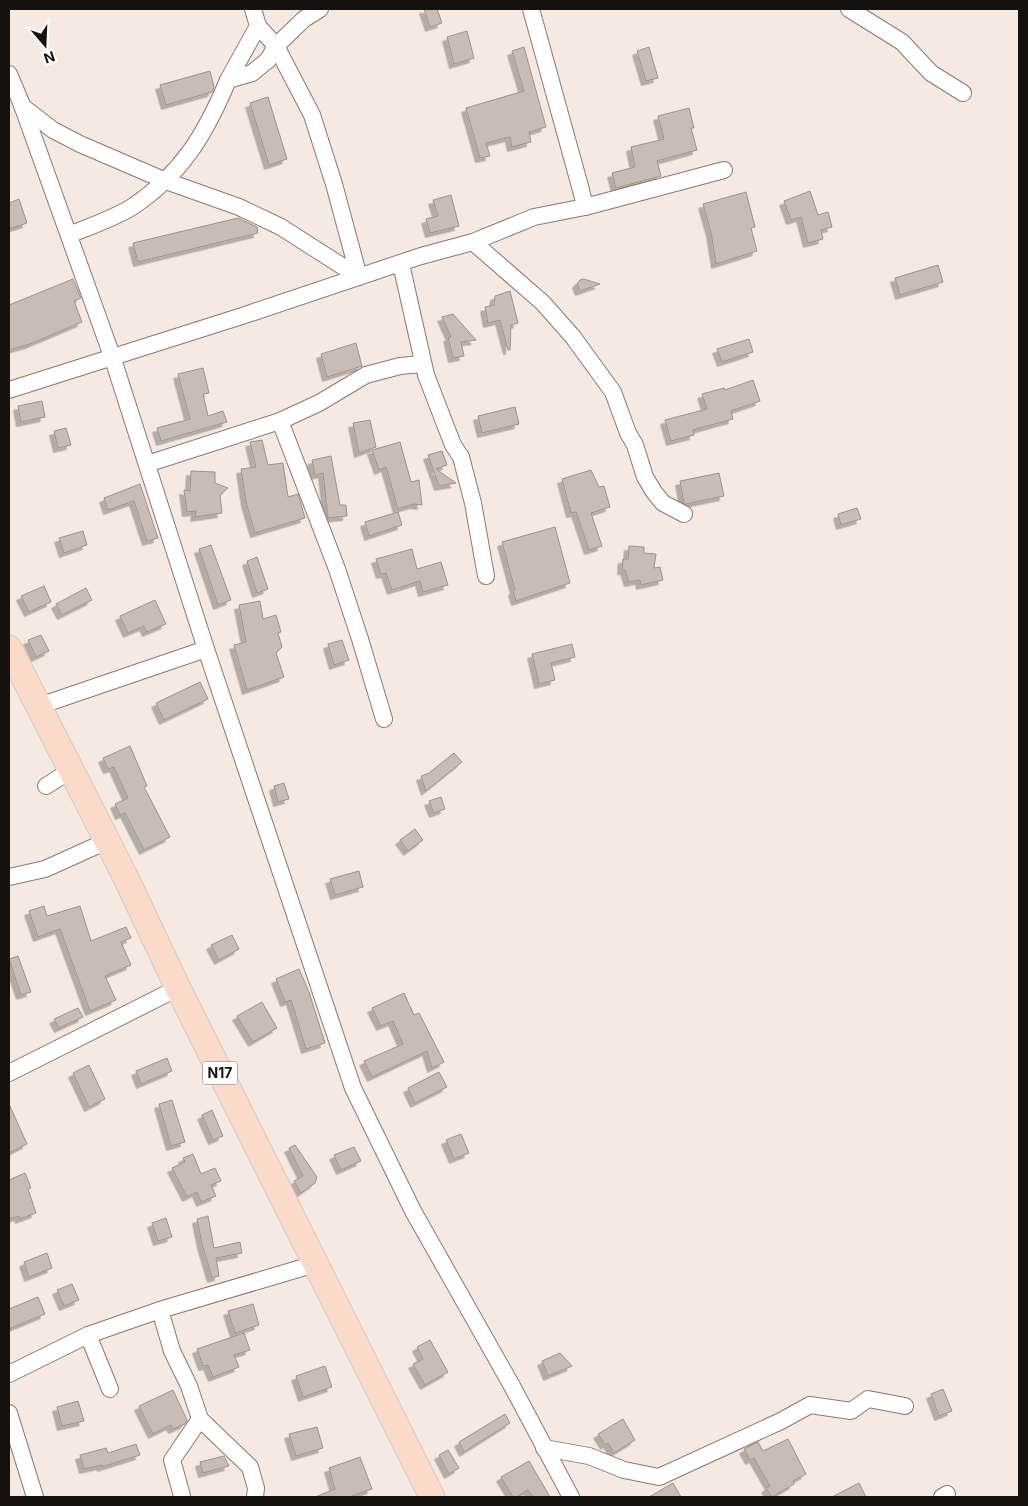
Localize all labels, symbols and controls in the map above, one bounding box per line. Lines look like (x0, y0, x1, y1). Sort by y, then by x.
north arrow (20, 20, 70, 70)
text: N (42, 48, 57, 68)
road number: N17 (202, 1062, 238, 1084)

